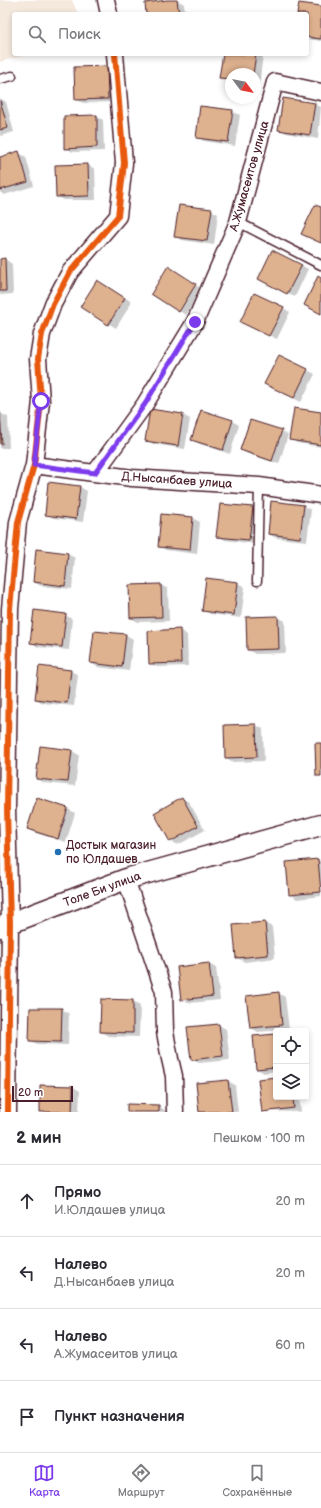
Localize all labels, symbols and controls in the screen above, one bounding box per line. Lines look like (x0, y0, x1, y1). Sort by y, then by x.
search box (12, 12, 309, 56)
icon: search (26, 23, 48, 45)
text: Поиск (58, 25, 101, 44)
north arrow (225, 68, 261, 104)
street label: А.Жумасеитов улица (226, 119, 272, 234)
route end (186, 313, 204, 331)
route start (32, 392, 50, 410)
street label: Д.Нысанбаев улица (121, 469, 233, 492)
place label: Достык магазин по Юлдашев (66, 838, 156, 867)
marker: Достык магазин по Юлдашев (53, 847, 63, 857)
street label: Толе Би улица (61, 869, 143, 910)
map controls (273, 1028, 309, 1100)
button: locate (273, 1028, 309, 1064)
button: layers (273, 1064, 309, 1100)
scale bar (12, 1084, 73, 1103)
text: 20 m (18, 1086, 43, 1099)
text: 2 мин (16, 1128, 62, 1148)
text: Пешком · 100 m (213, 1130, 305, 1146)
text: Прямо (54, 1183, 101, 1202)
icon: ahead (16, 1190, 38, 1212)
text: 20 m (275, 1193, 305, 1209)
text: И.Юлдашев улица (54, 1202, 165, 1218)
text: Налево (54, 1255, 107, 1274)
icon: left (16, 1262, 38, 1284)
text: 20 m (275, 1265, 305, 1281)
text: Д.Нысанбаев улица (54, 1274, 174, 1290)
text: Налево (54, 1327, 107, 1346)
icon: left (16, 1334, 38, 1356)
text: 60 m (275, 1337, 305, 1353)
text: А.Жумасеитов улица (54, 1346, 178, 1362)
icon: arrive (16, 1406, 38, 1428)
text: Пункт назначения (54, 1407, 185, 1426)
tab: Карта (29, 1462, 60, 1499)
tab: Маршрут (118, 1462, 165, 1499)
tab: Сохранённые (223, 1462, 292, 1499)

